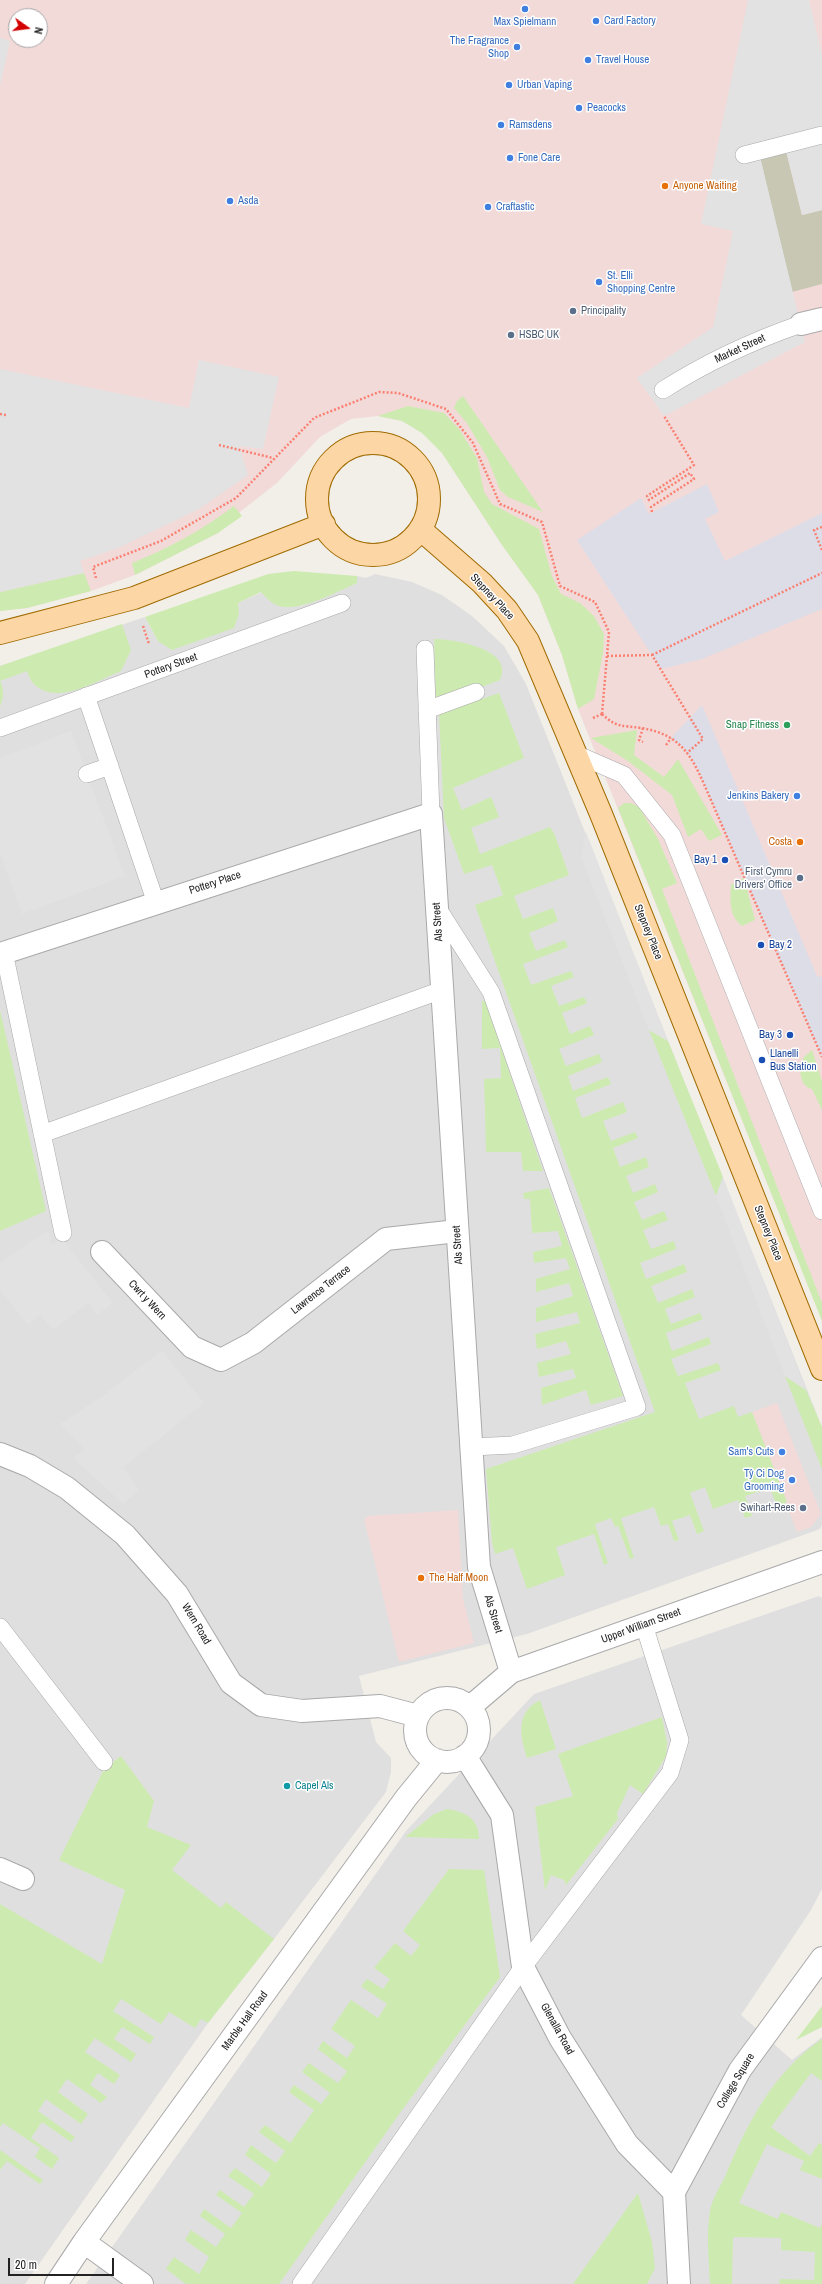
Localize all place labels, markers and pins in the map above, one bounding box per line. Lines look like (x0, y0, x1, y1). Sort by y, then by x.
marker: Max Spielmann (520, 4, 530, 14)
place label: Card Factory (604, 14, 656, 28)
place label: Max Spielmann (494, 15, 556, 29)
marker: Card Factory (591, 16, 601, 26)
place label: The Fragrance Shop (450, 34, 509, 60)
marker: The Fragrance Shop (512, 42, 522, 52)
place label: Travel House (596, 53, 649, 67)
marker: Travel House (583, 55, 593, 65)
place label: Urban Vaping (517, 78, 572, 92)
marker: Urban Vaping (504, 80, 514, 90)
place label: Peacocks (587, 101, 626, 115)
marker: Peacocks (574, 103, 584, 113)
place label: Ramsdens (509, 118, 552, 132)
marker: Ramsdens (496, 120, 506, 130)
place label: Fone Care (518, 151, 560, 165)
marker: Fone Care (505, 153, 515, 163)
place label: Anyone Waiting (673, 179, 737, 193)
marker: Anyone Waiting (660, 181, 670, 191)
place label: Asda (238, 194, 259, 208)
marker: Asda (225, 196, 235, 206)
place label: Craftastic (496, 200, 535, 214)
marker: Craftastic (483, 202, 493, 212)
place label: St. Elli Shopping Centre (607, 269, 675, 295)
marker: St. Elli Shopping Centre (594, 277, 604, 287)
place label: Principality (581, 304, 626, 318)
marker: Principality (568, 306, 578, 316)
place label: HSBC UK (519, 328, 559, 342)
marker: HSBC UK (506, 330, 516, 340)
place label: Snap Fitness (726, 718, 779, 732)
marker: Snap Fitness (782, 720, 792, 730)
place label: Jenkins Bakery (727, 789, 789, 803)
marker: Jenkins Bakery (792, 791, 802, 801)
place label: Costa (768, 835, 792, 849)
marker: Costa (795, 837, 805, 847)
place label: Bay 1 (694, 853, 717, 867)
marker: Bay 1 (720, 855, 730, 865)
place label: First Cymru Drivers' Office (735, 865, 792, 891)
marker: First Cymru Drivers' Office (795, 873, 805, 883)
place label: Bay 2 (769, 938, 792, 952)
marker: Bay 2 (756, 940, 766, 950)
place label: Bay 3 (759, 1028, 782, 1042)
marker: Bay 3 (785, 1030, 795, 1040)
place label: Llanelli Bus Station (770, 1047, 817, 1073)
marker: Llanelli Bus Station (757, 1055, 767, 1065)
place label: Sam's Cuts (728, 1445, 774, 1459)
marker: Sam's Cuts (777, 1447, 787, 1457)
place label: Tŷ Ci Dog Grooming (744, 1467, 784, 1493)
marker: Tŷ Ci Dog Grooming (787, 1475, 797, 1485)
place label: Swihart-Rees (740, 1501, 795, 1515)
marker: Swihart-Rees (798, 1503, 808, 1513)
place label: The Half Moon (429, 1571, 488, 1585)
marker: The Half Moon (416, 1573, 426, 1583)
place label: Capel Als (295, 1779, 334, 1793)
marker: Capel Als (282, 1781, 292, 1791)

